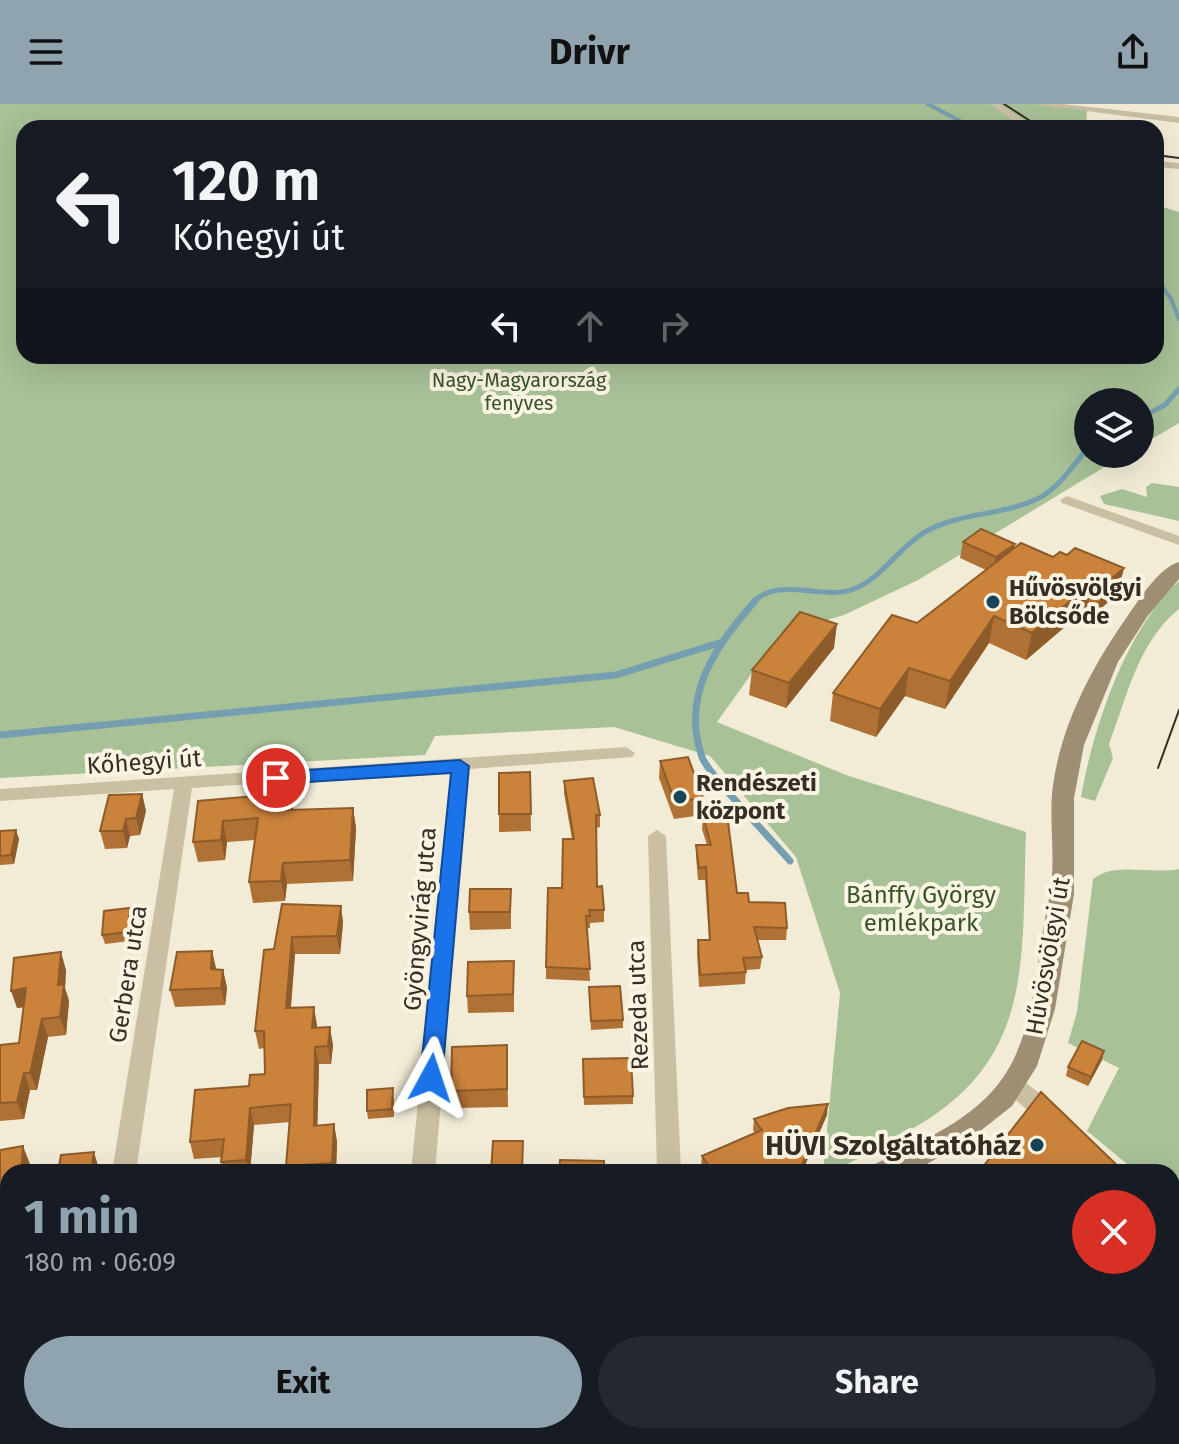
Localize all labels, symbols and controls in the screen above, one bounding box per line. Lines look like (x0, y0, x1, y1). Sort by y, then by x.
icon: menu (24, 30, 68, 74)
text: Drivr (549, 30, 630, 74)
icon: share (1111, 30, 1155, 74)
text: 120 m (172, 148, 320, 215)
icon: left (40, 152, 144, 256)
text: Kőhegyi út (172, 216, 345, 260)
icon: left (484, 304, 528, 348)
icon: ahead (568, 304, 612, 348)
icon: right (652, 304, 696, 348)
park label: Nagy-Magyarország fenyves (432, 368, 607, 415)
map controls (1074, 388, 1154, 468)
button: layers (1074, 388, 1154, 468)
place label: Hűvösvölgyi Bölcsőde (1009, 574, 1142, 630)
marker: Hűvösvölgyi Bölcsőde (984, 593, 1002, 611)
street label: Kőhegyi út (86, 744, 203, 780)
pin (242, 744, 310, 812)
icon: arrive (254, 756, 298, 800)
place label: Rendészeti központ (696, 769, 817, 825)
marker: Rendészeti központ (671, 788, 689, 806)
street label: Gyöngyvirág utca (398, 826, 442, 1012)
street label: Hűvösvölgyi út (1020, 875, 1076, 1037)
park label: Bánffy György emlékpark (846, 881, 996, 937)
street label: Gerbera utca (103, 903, 153, 1045)
street label: Rezeda utca (622, 939, 654, 1071)
position arrow (389, 1036, 473, 1120)
place label: HÜVI Szolgáltatóház (765, 1129, 1021, 1162)
marker: HÜVI Szolgáltatóház (1028, 1136, 1046, 1154)
text: 1 min (24, 1188, 139, 1246)
button: close (1072, 1190, 1156, 1274)
text: 180 m · 06:09 (24, 1247, 176, 1278)
button: Exit (24, 1336, 582, 1428)
button: Share (598, 1336, 1156, 1428)

